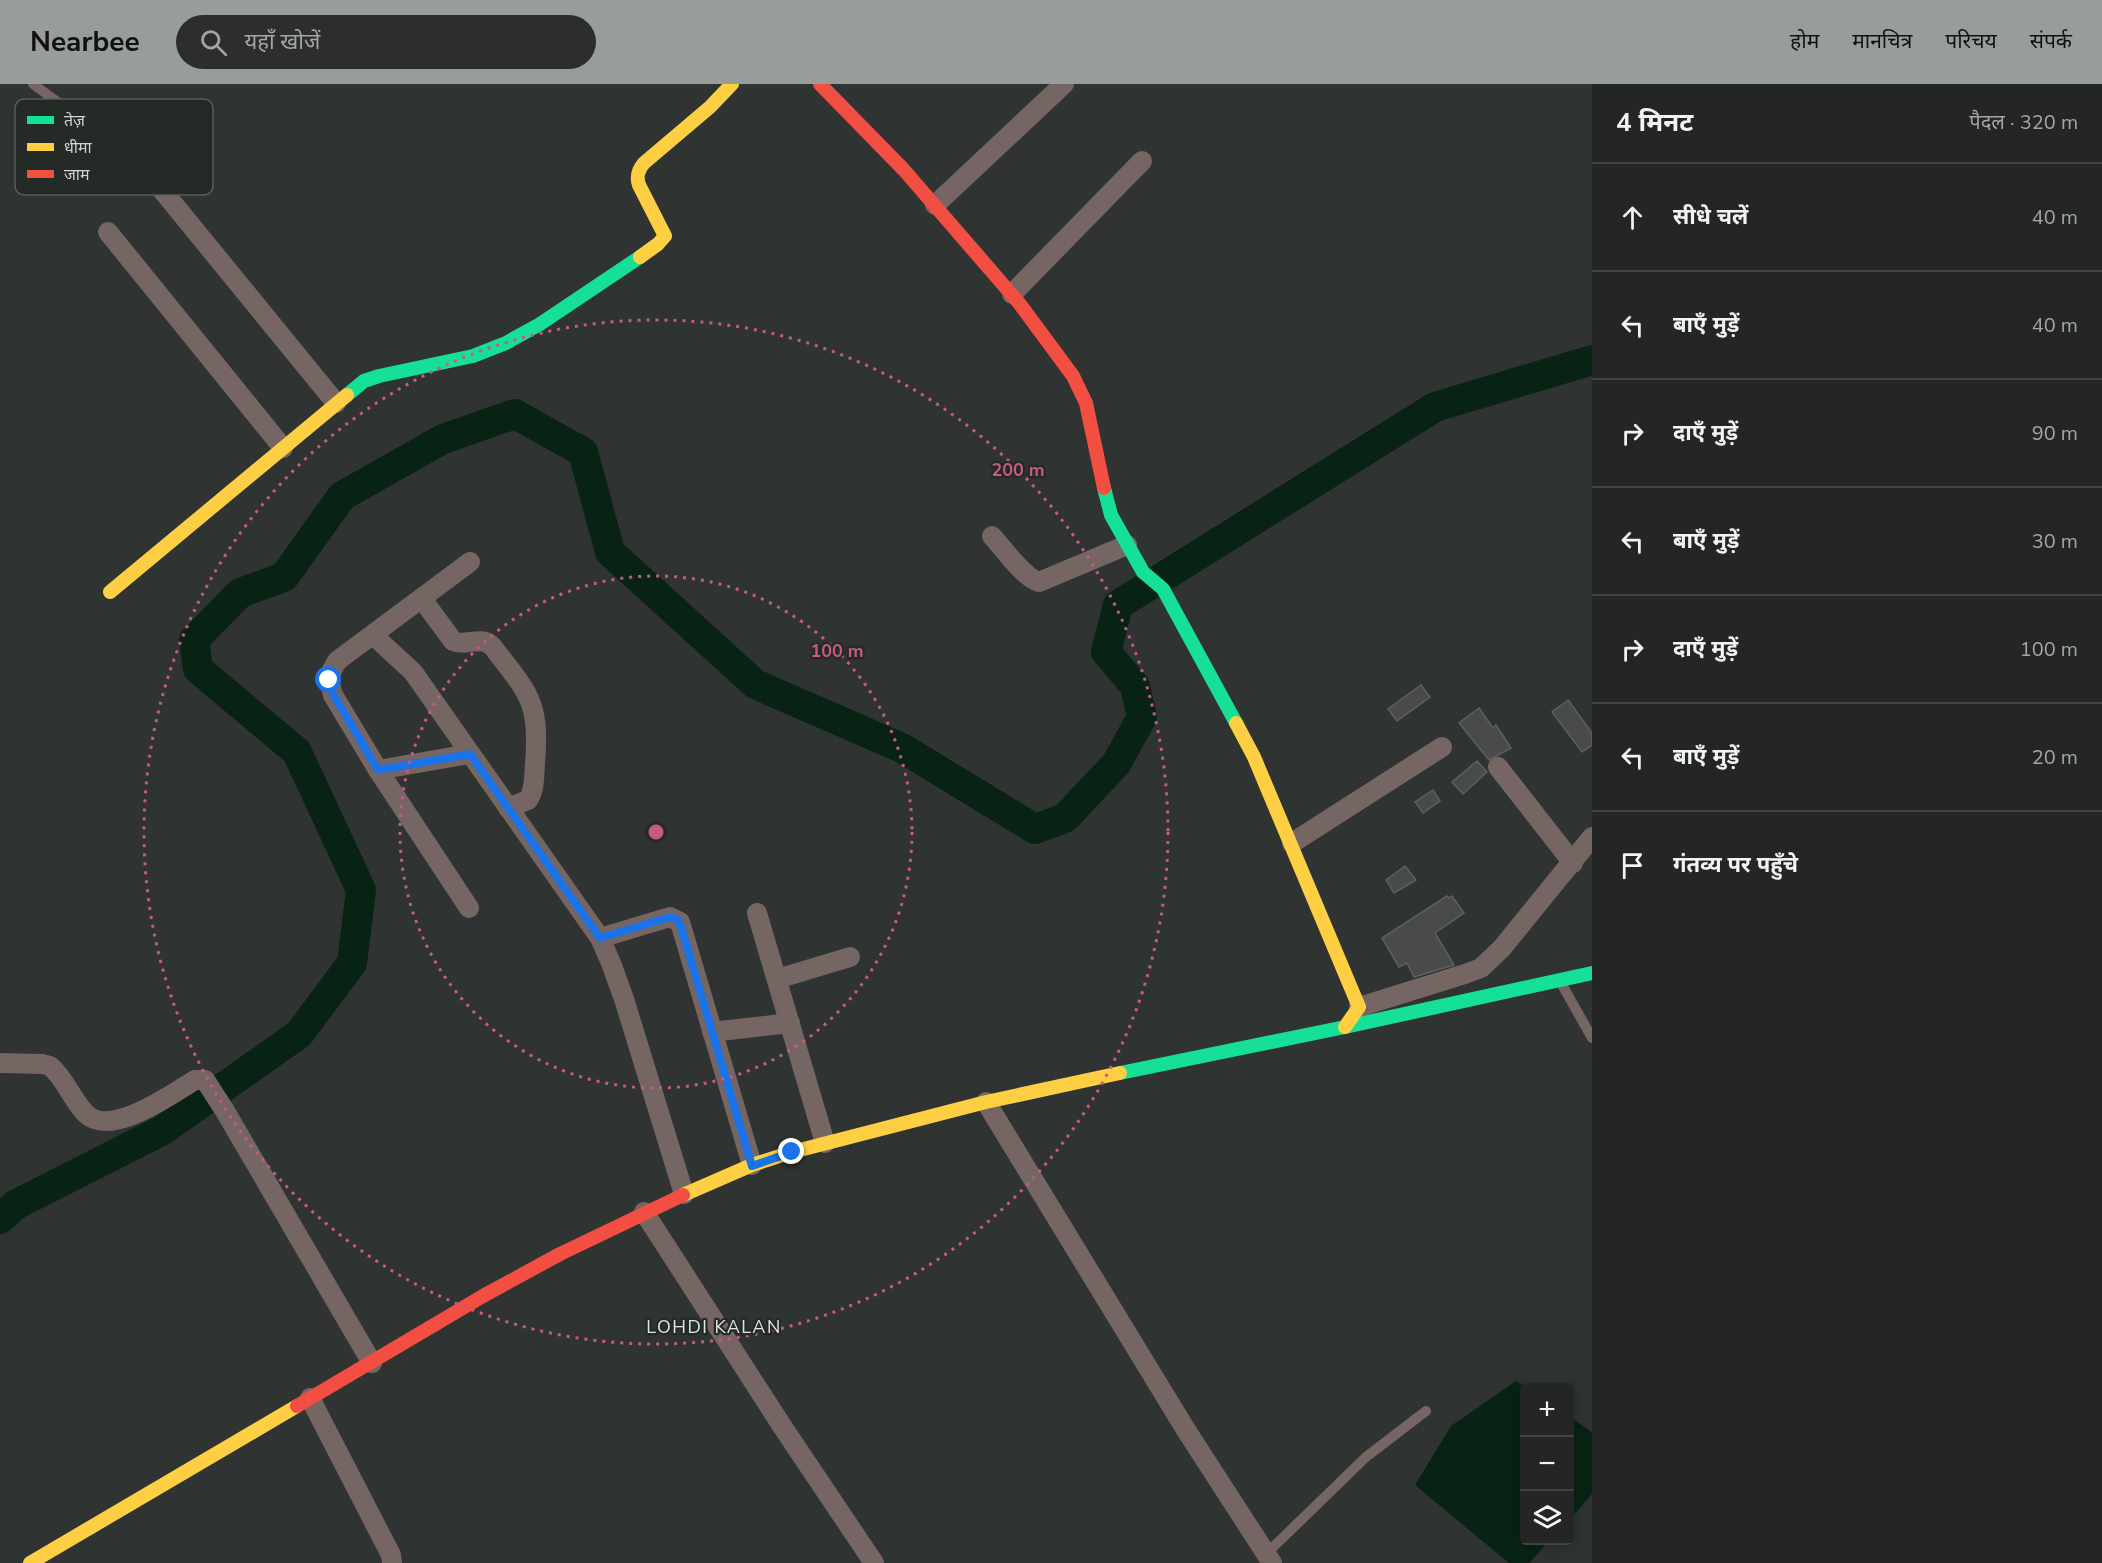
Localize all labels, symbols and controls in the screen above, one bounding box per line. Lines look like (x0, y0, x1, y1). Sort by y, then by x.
search box (176, 15, 596, 69)
text: Nearbee (30, 23, 140, 61)
icon: search (197, 26, 230, 59)
text: यहाँ खोजें (245, 27, 320, 57)
text: होम (1790, 27, 1819, 55)
text: मानचित्र (1852, 27, 1912, 55)
text: परिचय (1945, 27, 1997, 55)
text: संपर्क (2030, 27, 2072, 55)
legend (15, 99, 213, 195)
text: 4 मिनट (1616, 105, 1693, 140)
text: पैदल · 320 m (1969, 109, 2078, 136)
text: तेज़ (64, 110, 86, 132)
text: धीमा (64, 137, 93, 159)
text: जाम (64, 164, 90, 186)
icon: ahead (1616, 201, 1649, 234)
text: सीधे चलें (1673, 202, 1748, 232)
text: 40 m (2032, 204, 2078, 231)
icon: left (1616, 309, 1649, 342)
text: बाएँ मुड़ें (1673, 310, 1739, 340)
text: 40 m (2032, 312, 2078, 339)
icon: right (1616, 417, 1649, 450)
text: दाएँ मुड़ें (1673, 418, 1738, 448)
text: 90 m (2032, 420, 2078, 447)
text: 200 m (991, 458, 1045, 482)
icon: left (1616, 525, 1649, 558)
text: बाएँ मुड़ें (1673, 526, 1739, 556)
text: 30 m (2032, 528, 2078, 555)
icon: right (1616, 633, 1649, 666)
text: दाएँ मुड़ें (1673, 634, 1738, 664)
text: 100 m (2020, 636, 2078, 663)
text: 100 m (810, 639, 864, 663)
route start (315, 666, 341, 692)
icon: left (1616, 741, 1649, 774)
text: बाएँ मुड़ें (1673, 742, 1739, 772)
text: 20 m (2032, 744, 2078, 771)
centre of rings (646, 822, 666, 842)
icon: arrive (1616, 849, 1649, 882)
text: गंतव्य पर पहुँचे (1673, 850, 1798, 880)
route end (778, 1138, 804, 1164)
district label: LOHDI KALAN (646, 1315, 782, 1339)
map controls (1520, 1383, 1574, 1545)
button: + (1520, 1383, 1574, 1437)
button: − (1520, 1437, 1574, 1491)
button: layers (1520, 1491, 1574, 1545)

